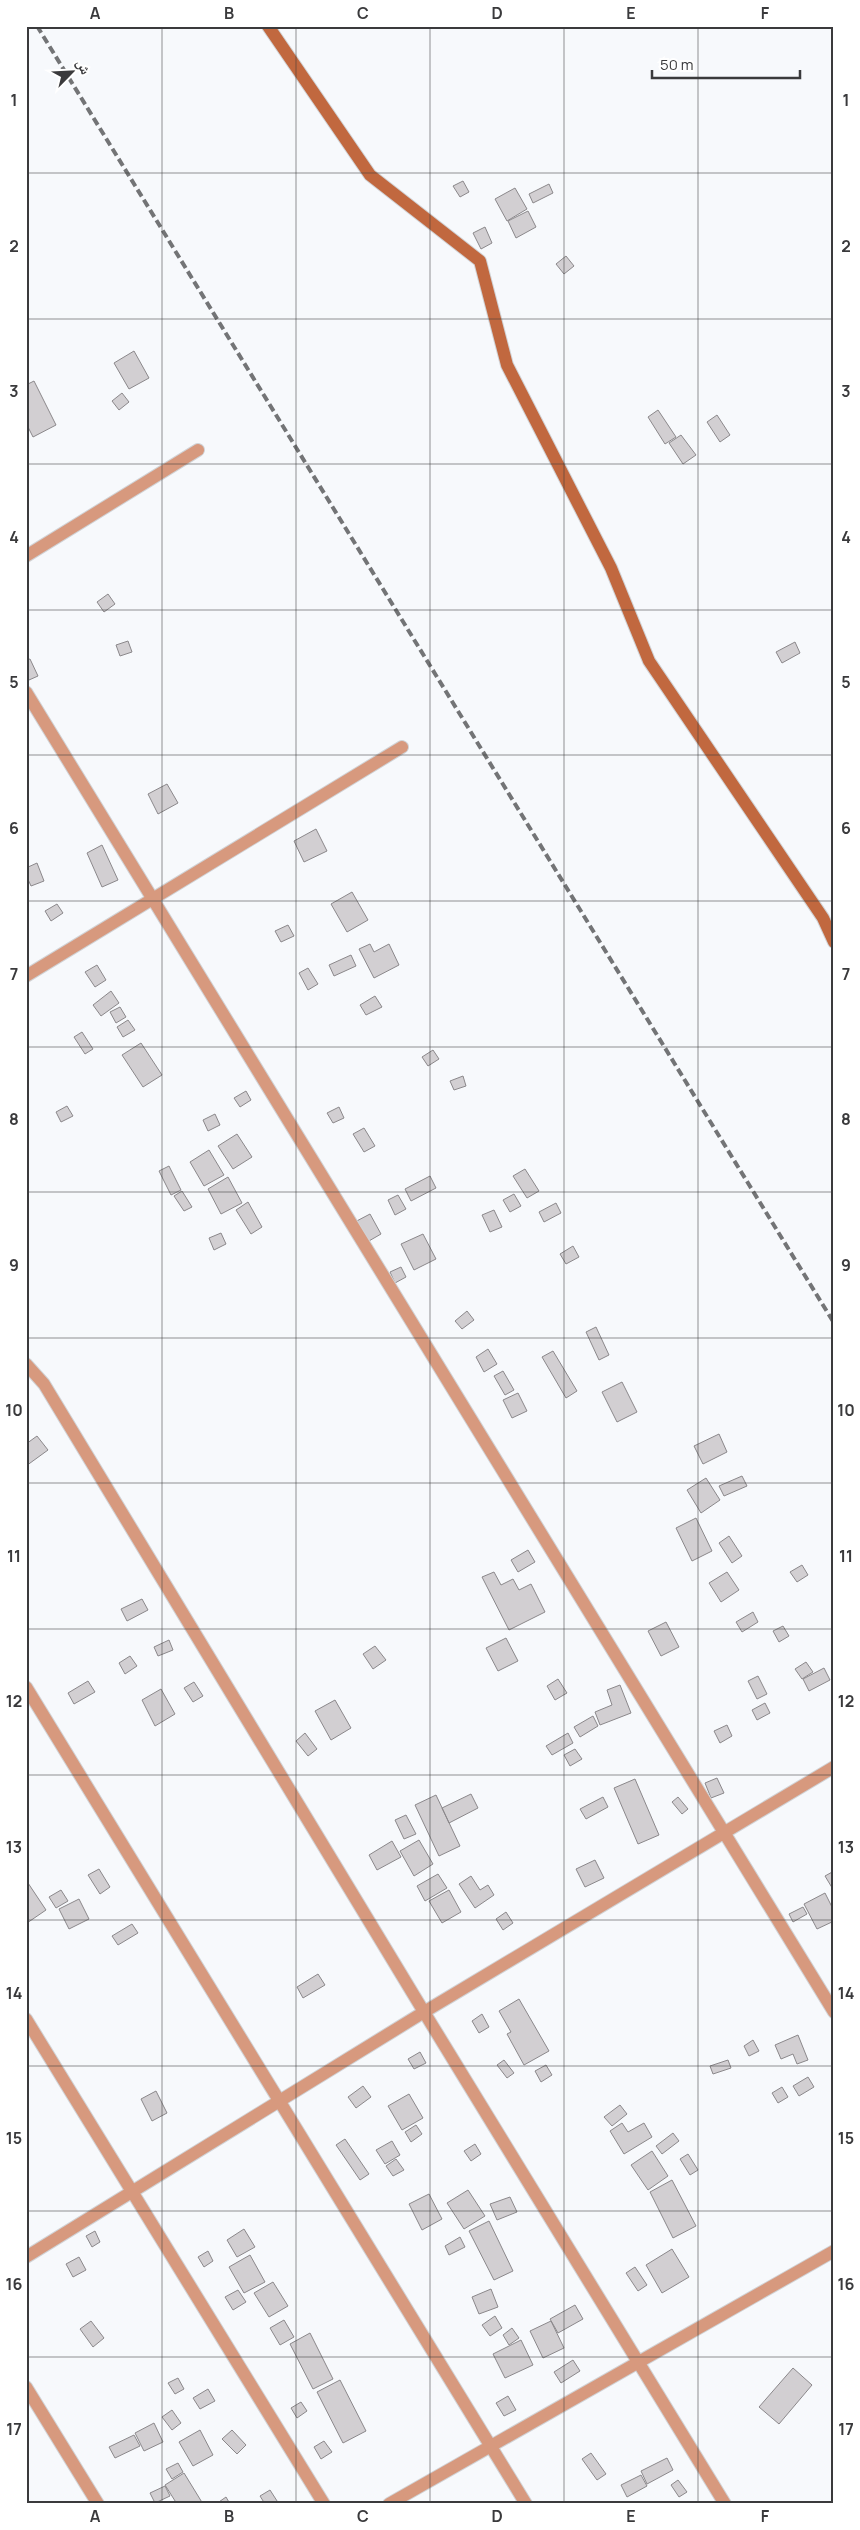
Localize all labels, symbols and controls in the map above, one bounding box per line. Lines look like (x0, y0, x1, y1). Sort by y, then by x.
text: A (90, 2, 101, 24)
text: B (224, 2, 234, 24)
text: C (357, 2, 369, 24)
text: D (491, 2, 503, 24)
text: E (626, 2, 636, 24)
text: F (761, 2, 770, 24)
north arrow (48, 48, 98, 98)
scale bar (652, 48, 800, 80)
text: 50 m (660, 54, 694, 75)
text: ش (73, 56, 96, 77)
text: 1 (10, 89, 18, 111)
text: 1 (842, 89, 850, 111)
text: 2 (9, 235, 19, 257)
text: 2 (841, 235, 851, 257)
text: 3 (9, 380, 19, 402)
text: 3 (841, 380, 851, 402)
text: 4 (9, 526, 19, 548)
text: 4 (841, 526, 851, 548)
text: 5 (9, 671, 19, 693)
text: 5 (841, 671, 851, 693)
text: 6 (9, 817, 19, 839)
text: 6 (841, 817, 851, 839)
text: 7 (10, 963, 18, 985)
text: 7 (842, 963, 850, 985)
text: 8 (9, 1108, 19, 1130)
text: 8 (841, 1108, 851, 1130)
text: 9 (9, 1254, 19, 1276)
text: 9 (841, 1254, 851, 1276)
text: 10 (5, 1399, 23, 1421)
text: 10 (837, 1399, 855, 1421)
text: 11 (7, 1545, 21, 1567)
text: 11 (839, 1545, 853, 1567)
text: 12 (6, 1690, 22, 1712)
text: 12 (838, 1690, 854, 1712)
text: 13 (6, 1836, 22, 1858)
text: 13 (838, 1836, 854, 1858)
text: 14 (6, 1982, 22, 2004)
text: 14 (838, 1982, 854, 2004)
text: 15 (6, 2127, 22, 2149)
text: 15 (838, 2127, 854, 2149)
text: 16 (6, 2273, 23, 2295)
text: 16 (838, 2273, 855, 2295)
text: 17 (6, 2418, 22, 2440)
text: 17 (838, 2418, 854, 2440)
text: A (90, 2505, 101, 2527)
text: B (224, 2505, 234, 2527)
text: C (357, 2505, 369, 2527)
text: D (491, 2505, 503, 2527)
text: E (626, 2505, 636, 2527)
text: F (761, 2505, 770, 2527)

